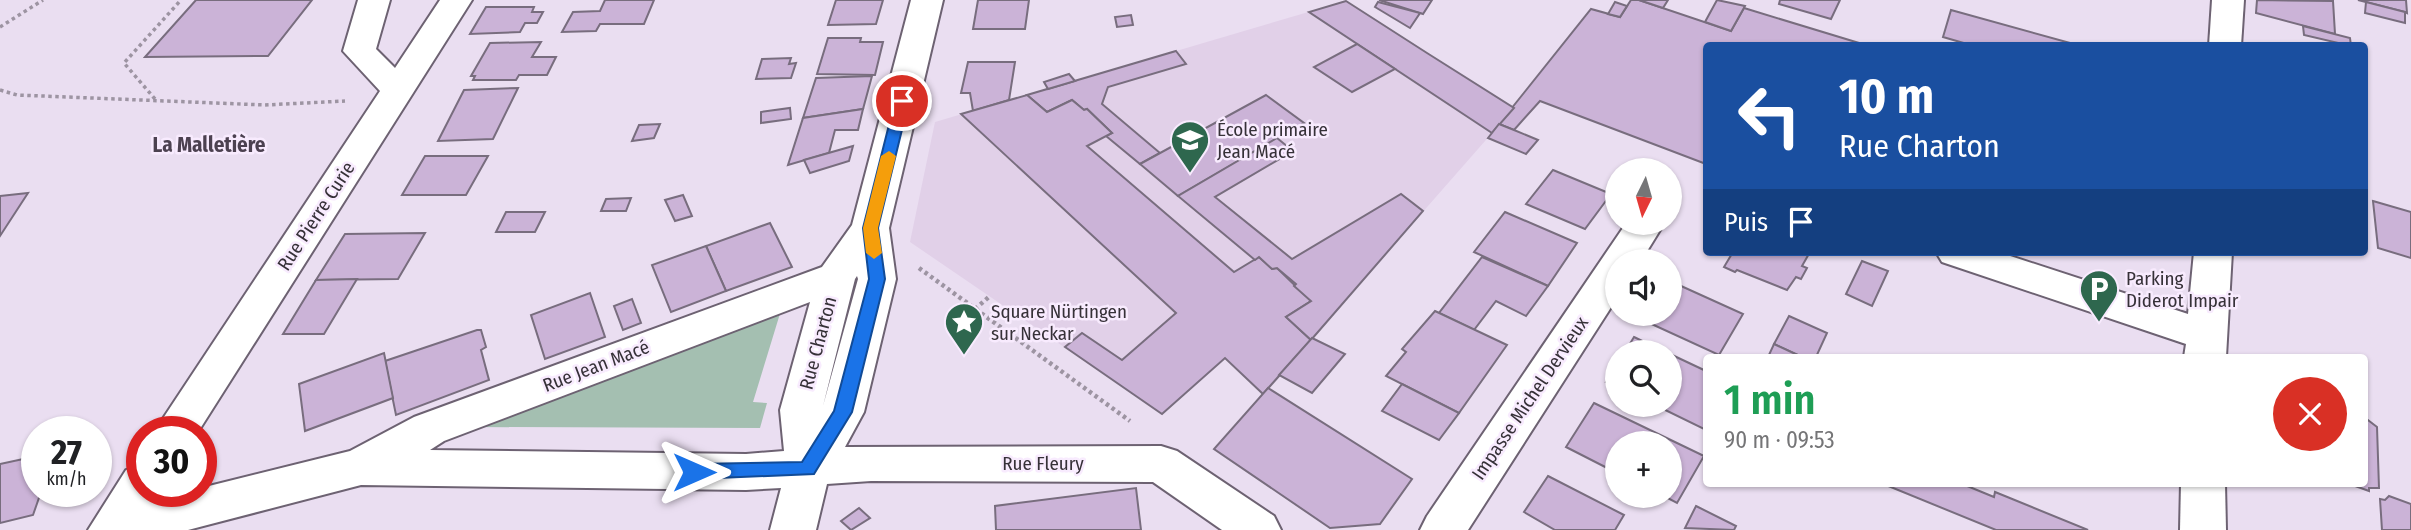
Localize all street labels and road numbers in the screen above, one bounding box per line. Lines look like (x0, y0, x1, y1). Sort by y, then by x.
street label: Rue Pierre Curie (272, 157, 360, 275)
street label: Rue Charton (795, 294, 841, 392)
street label: Impasse Michel Dervieux (1467, 311, 1594, 484)
street label: Rue Jean Macé (539, 335, 653, 397)
street label: Rue Fleury (1002, 452, 1084, 475)

